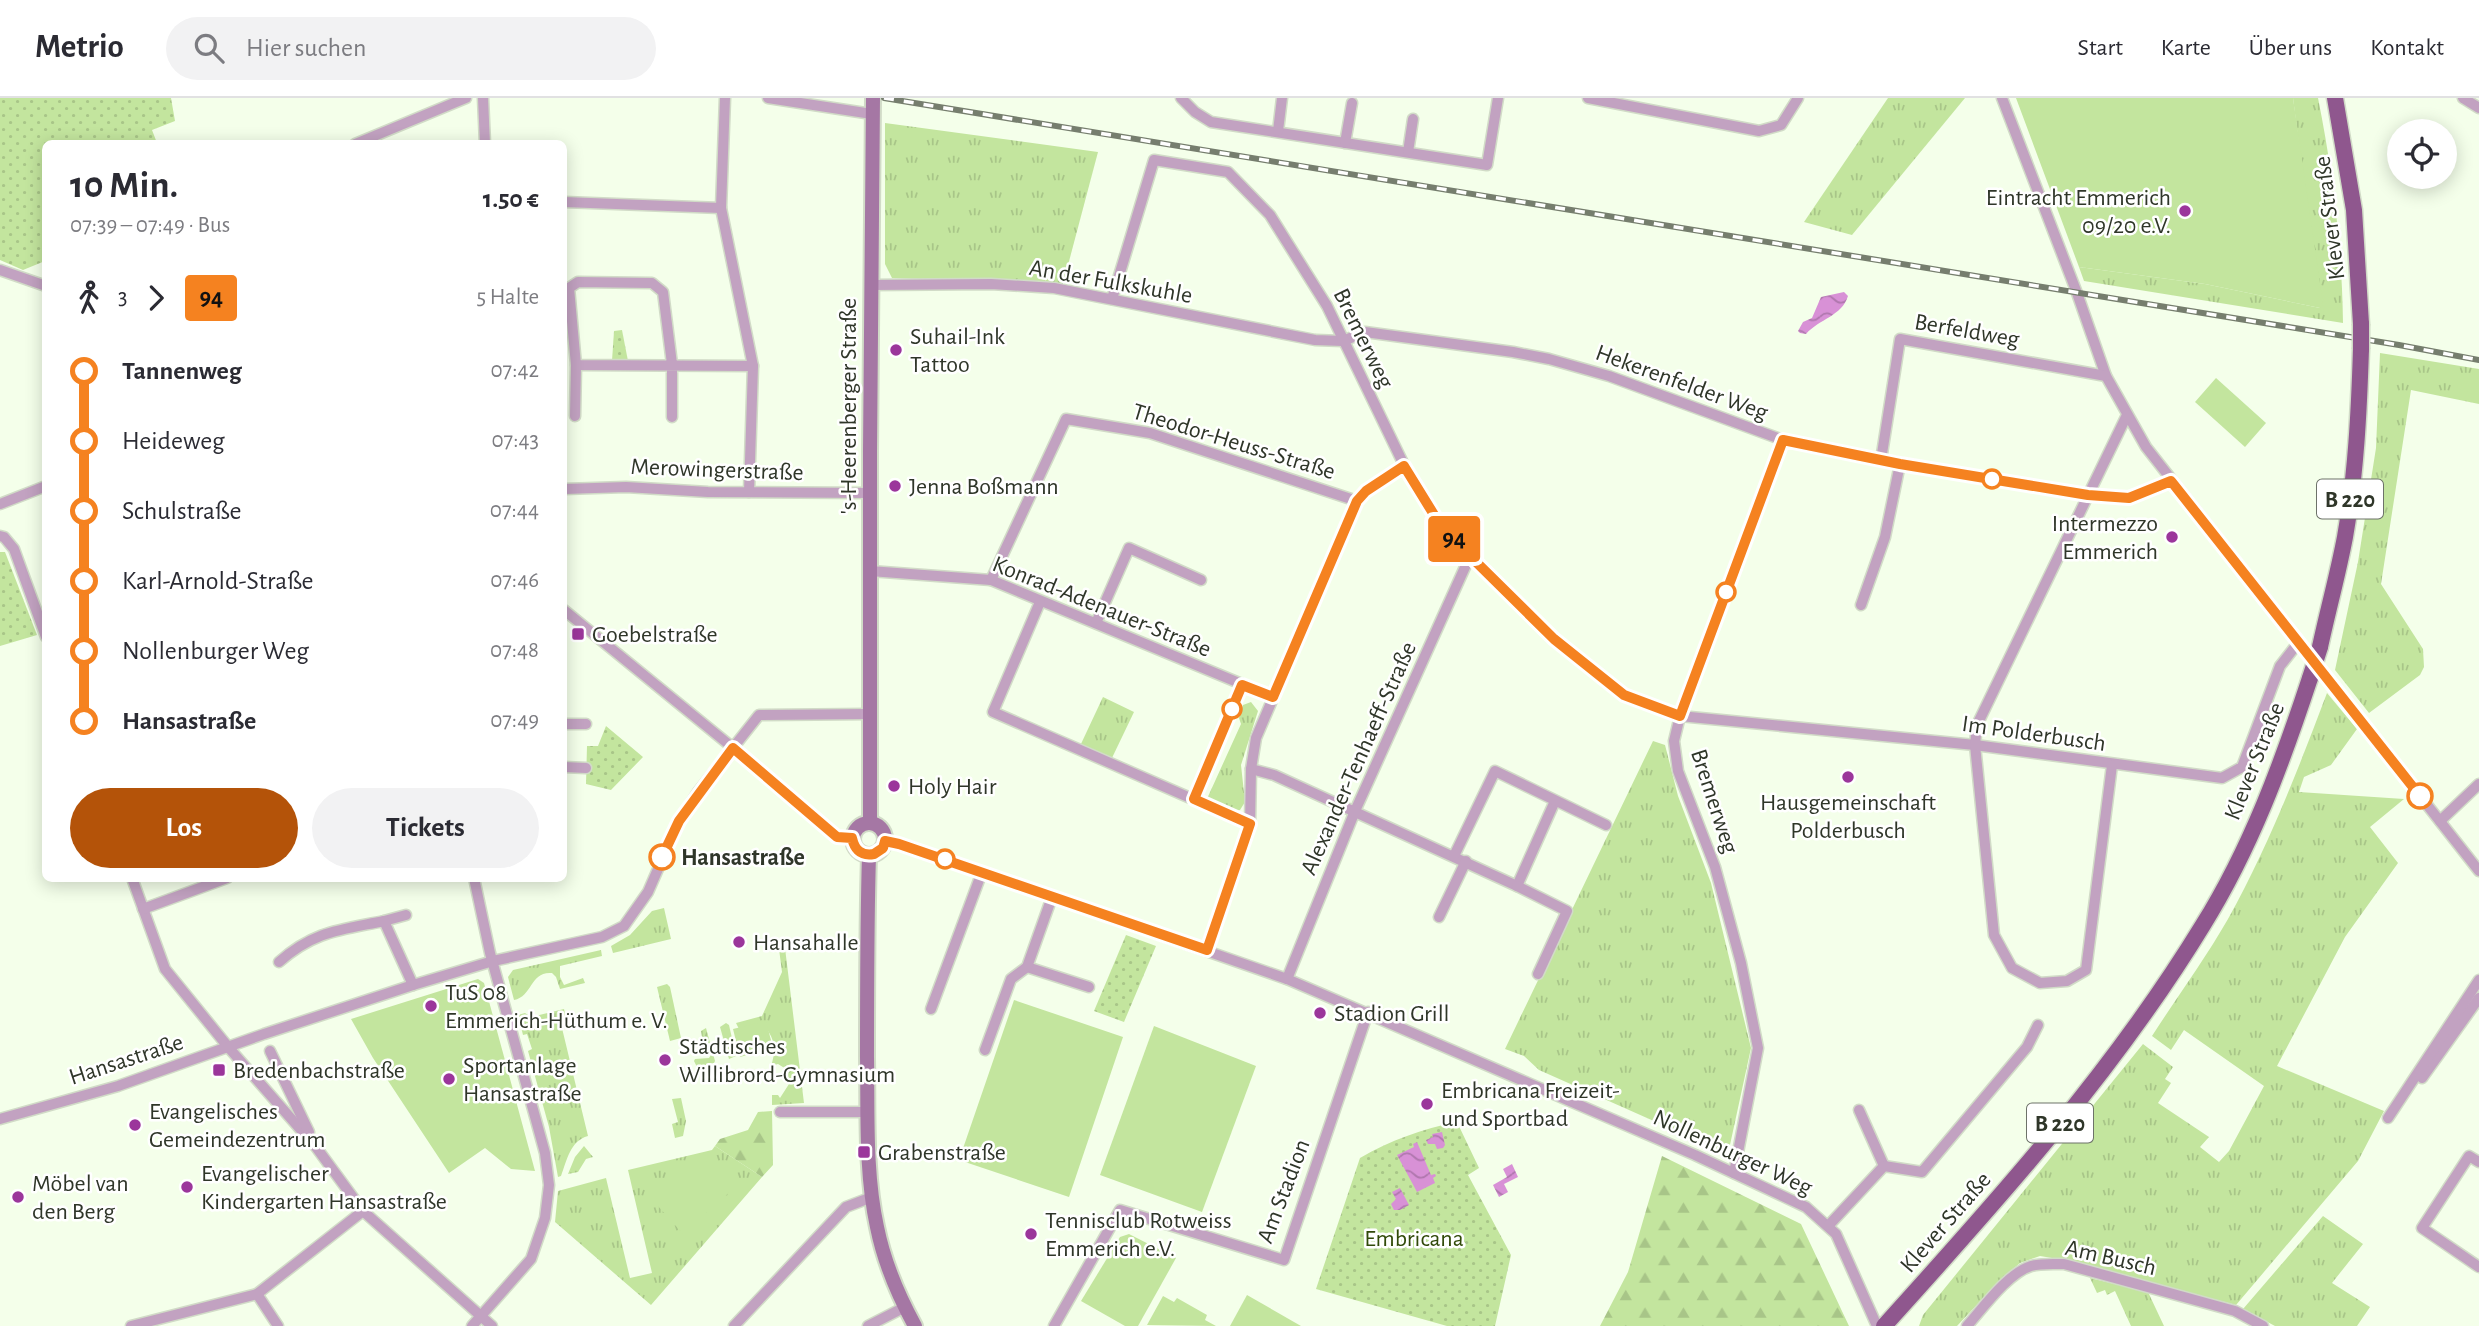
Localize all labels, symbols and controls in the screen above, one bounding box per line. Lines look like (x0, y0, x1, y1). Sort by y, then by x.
search box (166, 17, 656, 80)
icon: search (190, 29, 228, 67)
text: Metrio (35, 31, 124, 64)
text: Hier suchen (246, 35, 366, 61)
text: Start (2078, 36, 2123, 60)
text: Karte (2161, 36, 2211, 60)
text: Über uns (2249, 36, 2332, 60)
text: Kontakt (2370, 36, 2444, 60)
map controls (2387, 119, 2457, 189)
button: locate (2387, 119, 2457, 189)
street label: Klever Straße (2310, 155, 2349, 281)
text: 10 Min. (70, 167, 178, 205)
text: 1.50 € (483, 186, 539, 212)
place label: Eintracht Emmerich 09/20 e.V. (1986, 186, 2171, 238)
marker: Eintracht Emmerich 09/20 e.V. (2177, 203, 2193, 219)
text: 07:39 – 07:49 · Bus (70, 214, 230, 237)
street label: An der Fulkskuhle (1027, 256, 1194, 308)
icon: walk (70, 279, 108, 317)
icon: forward (137, 279, 175, 317)
street label: Bremerweg (1329, 285, 1398, 393)
text: 3 (118, 286, 127, 309)
text: 94 (199, 286, 223, 310)
text: 5 Halte (476, 286, 539, 309)
street label: 's-Heerenberger Straße (837, 298, 861, 514)
street label: Berfeldweg (1913, 310, 2021, 352)
place label: Suhail-Ink Tattoo (910, 325, 1005, 377)
street label: Hekerenfelder Weg (1592, 341, 1771, 425)
marker: Suhail-Ink Tattoo (888, 342, 904, 358)
text: Tannenweg (122, 358, 242, 384)
text: 07:42 (490, 359, 539, 382)
street label: Theodor-Heuss-Straße (1129, 400, 1338, 484)
text: Heideweg (122, 428, 225, 454)
text: 07:43 (491, 429, 539, 452)
street label: Merowingerstraße (630, 455, 804, 485)
unlabelled marker (1982, 469, 2002, 489)
place label: Jenna Boßmann (909, 475, 1059, 499)
marker: Jenna Boßmann (887, 478, 903, 494)
road number: B 220 (2317, 480, 2383, 518)
text: Schulstraße (122, 498, 241, 524)
text: 07:44 (490, 499, 539, 522)
place label: Intermezzo Emmerich (2052, 512, 2158, 564)
line badge: 94 (1422, 516, 1486, 562)
text: 94 (1442, 527, 1466, 551)
marker: Intermezzo Emmerich (2164, 529, 2180, 545)
street label: Konrad-Adenauer-Straße (989, 552, 1214, 662)
text: Karl-Arnold-Straße (122, 568, 314, 594)
text: 07:46 (490, 569, 539, 592)
unlabelled marker (1716, 582, 1736, 602)
place label: Goebelstraße (592, 623, 718, 647)
marker: Goebelstraße (570, 626, 586, 642)
text: Nollenburger Weg (122, 638, 309, 664)
street label: Alexander-Tenhaeff-Straße (1297, 638, 1421, 879)
text: 07:48 (490, 639, 539, 662)
unlabelled marker (1222, 699, 1242, 719)
street label: Klever Straße (2220, 699, 2289, 824)
text: Hansastraße (122, 708, 256, 734)
text: 07:49 (490, 709, 539, 732)
street label: Im Polderbusch (1960, 712, 2107, 756)
street label: Bremerweg (1686, 746, 1742, 857)
marker: Hausgemeinschaft Polderbusch (1840, 769, 1856, 785)
place label: Holy Hair (908, 775, 997, 799)
marker: Holy Hair (886, 778, 902, 794)
unlabelled marker (2407, 783, 2433, 809)
button: Los (70, 788, 298, 868)
button: Tickets (312, 788, 539, 868)
place label: Hausgemeinschaft Polderbusch (1760, 791, 1936, 843)
marker: Hansastraße (649, 844, 675, 870)
place label: Hansastraße (681, 846, 805, 870)
unlabelled marker (935, 849, 955, 869)
place label: Hansahalle (753, 931, 859, 955)
marker: Hansahalle (731, 934, 747, 950)
place label: TuS 08 Emmerich-Hüthum e. V. (445, 981, 668, 1033)
marker: TuS 08 Emmerich-Hüthum e. V. (423, 998, 439, 1014)
place label: Stadion Grill (1334, 1002, 1450, 1026)
marker: Stadion Grill (1312, 1005, 1328, 1021)
street label: Hansastraße (66, 1030, 186, 1090)
place label: Städtisches Willibrord-Gymnasium (679, 1035, 895, 1087)
marker: Städtisches Willibrord-Gymnasium (657, 1052, 673, 1068)
place label: Sportanlage Hansastraße (463, 1054, 582, 1106)
place label: Bredenbachstraße (233, 1059, 405, 1083)
marker: Bredenbachstraße (211, 1062, 227, 1078)
marker: Sportanlage Hansastraße (441, 1071, 457, 1087)
place label: Embricana Freizeit- und Sportbad (1441, 1079, 1620, 1131)
marker: Embricana Freizeit- und Sportbad (1419, 1096, 1435, 1112)
place label: Evangelisches Gemeindezentrum (149, 1100, 326, 1152)
road number: B 220 (2027, 1104, 2093, 1142)
street label: Nollenburger Weg (1649, 1106, 1816, 1200)
marker: Evangelisches Gemeindezentrum (127, 1117, 143, 1133)
street label: Am Stadion (1253, 1136, 1315, 1247)
place label: Grabenstraße (878, 1141, 1006, 1165)
marker: Grabenstraße (856, 1144, 872, 1160)
place label: Evangelischer Kindergarten Hansastraße (201, 1162, 447, 1214)
street label: Klever Straße (1896, 1168, 1996, 1278)
place label: Möbel van den Berg (32, 1172, 129, 1224)
marker: Evangelischer Kindergarten Hansastraße (179, 1179, 195, 1195)
marker: Möbel van den Berg (10, 1189, 26, 1205)
place label: Tennisclub Rotweiss Emmerich e.V. (1045, 1209, 1232, 1261)
marker: Tennisclub Rotweiss Emmerich e.V. (1023, 1226, 1039, 1242)
park label: Embricana (1364, 1227, 1464, 1251)
street label: Am Busch (2063, 1236, 2159, 1280)

